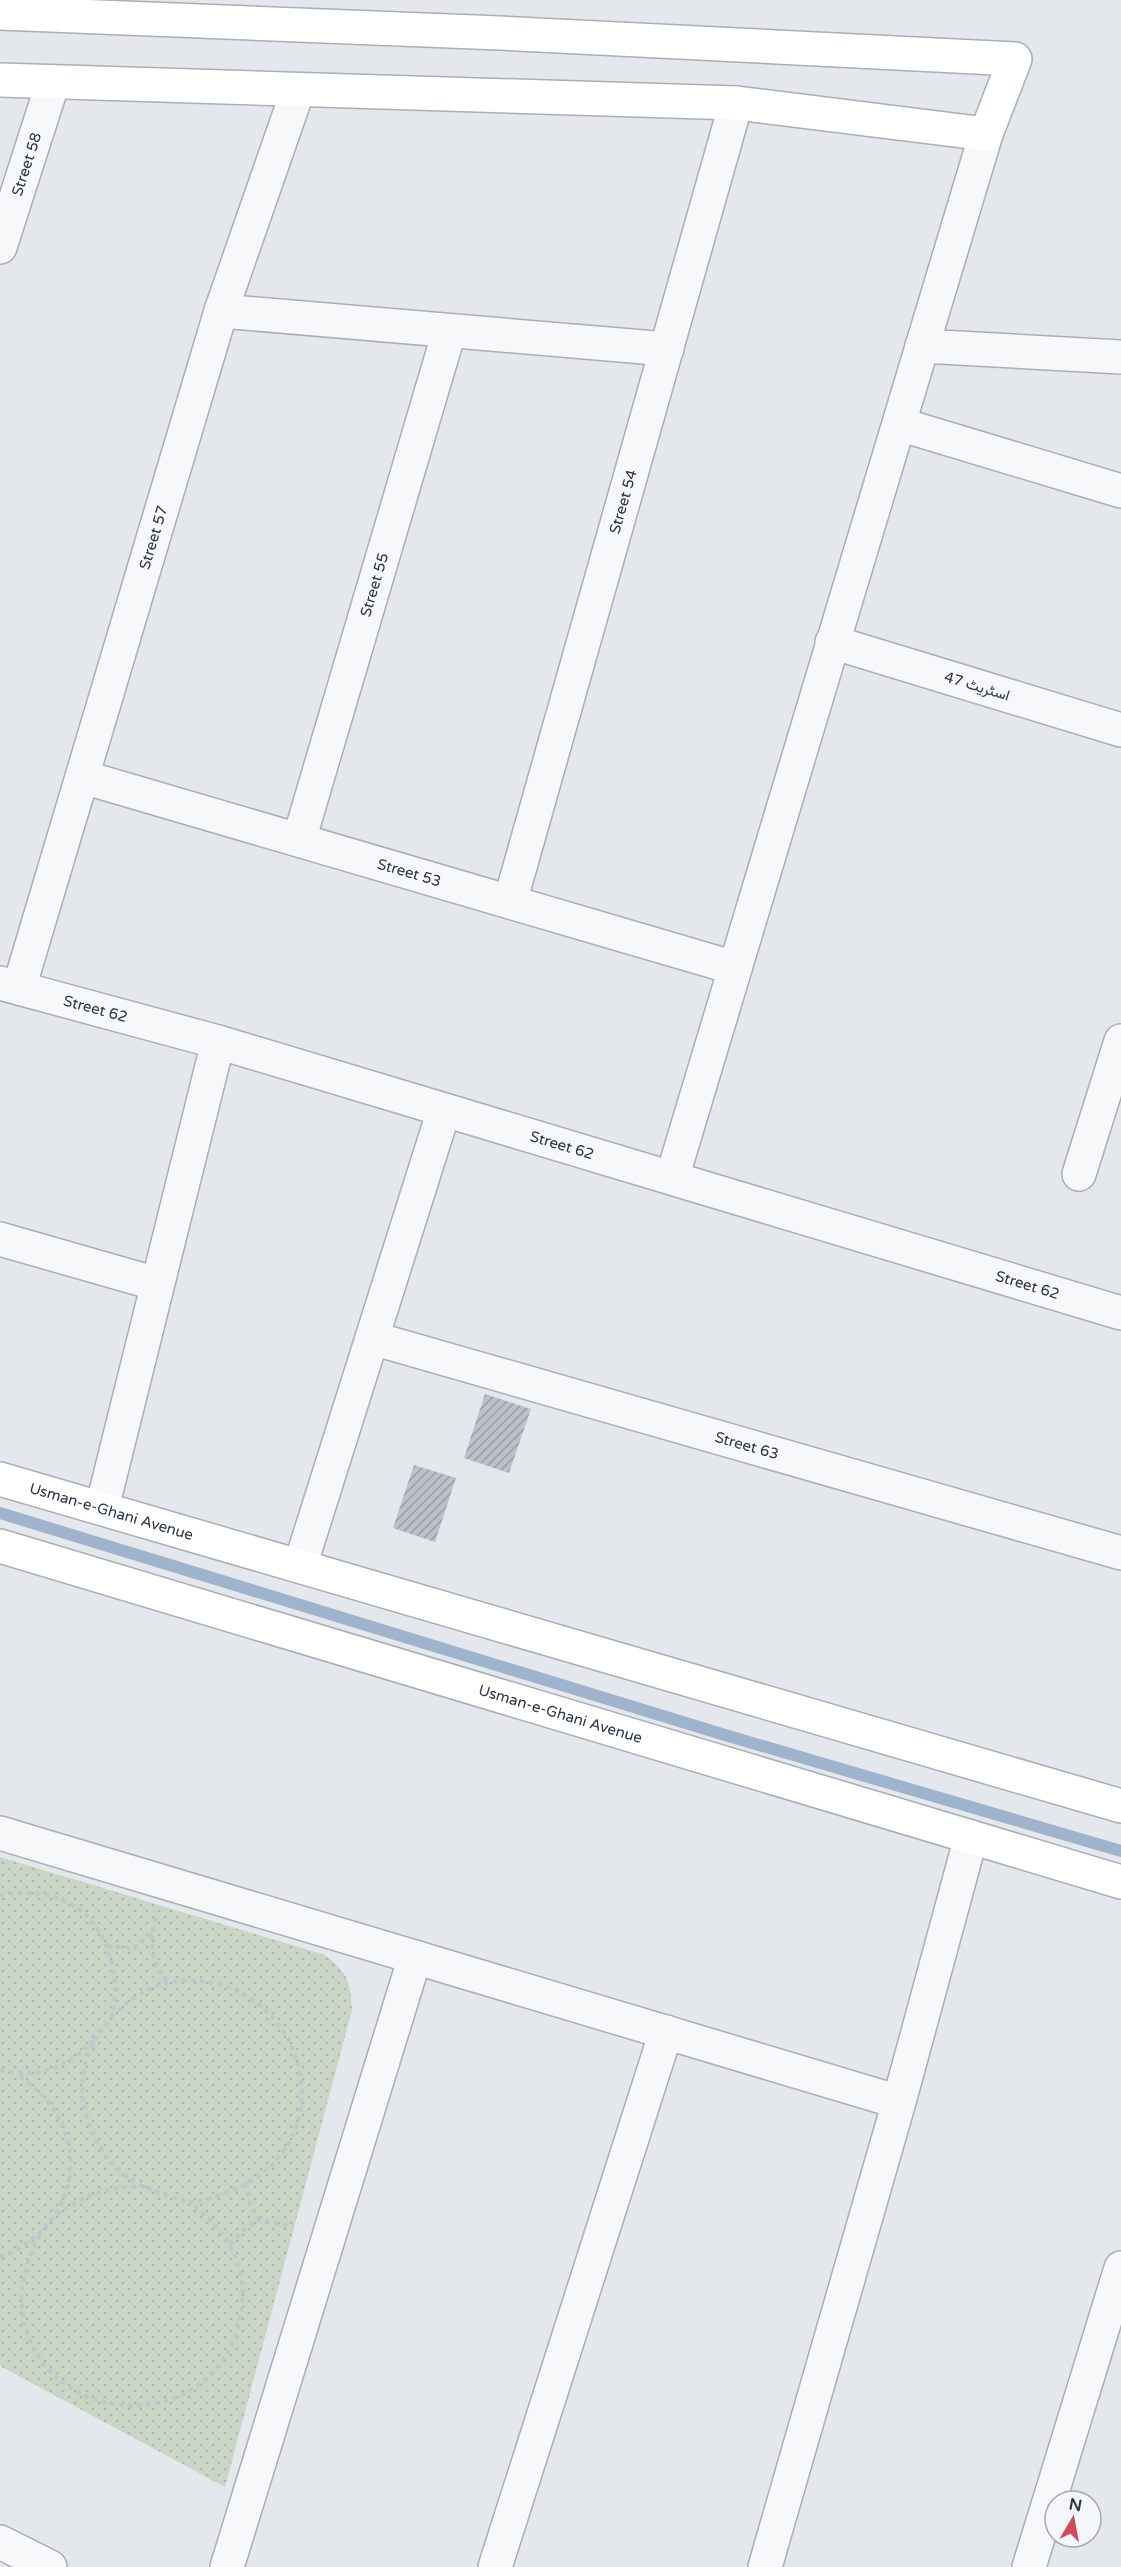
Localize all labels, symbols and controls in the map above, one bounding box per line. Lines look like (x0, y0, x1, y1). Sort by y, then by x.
street label: Street 58 (8, 130, 45, 198)
street label: Street 54 (606, 468, 641, 536)
street label: Street 57 (135, 504, 171, 572)
street label: Street 55 (356, 551, 392, 619)
street label: اسٹریٹ 47 (942, 668, 1012, 704)
street label: Street 53 (375, 855, 443, 890)
street label: Street 62 (62, 992, 130, 1026)
street label: Street 62 (528, 1127, 596, 1163)
street label: Street 62 (993, 1267, 1062, 1303)
street label: Street 63 (713, 1428, 781, 1463)
street label: Usman-e-Ghani Avenue (27, 1479, 195, 1544)
street label: Usman-e-Ghani Avenue (476, 1681, 644, 1747)
north arrow (1043, 2489, 1103, 2549)
text: N (1067, 2494, 1083, 2516)

